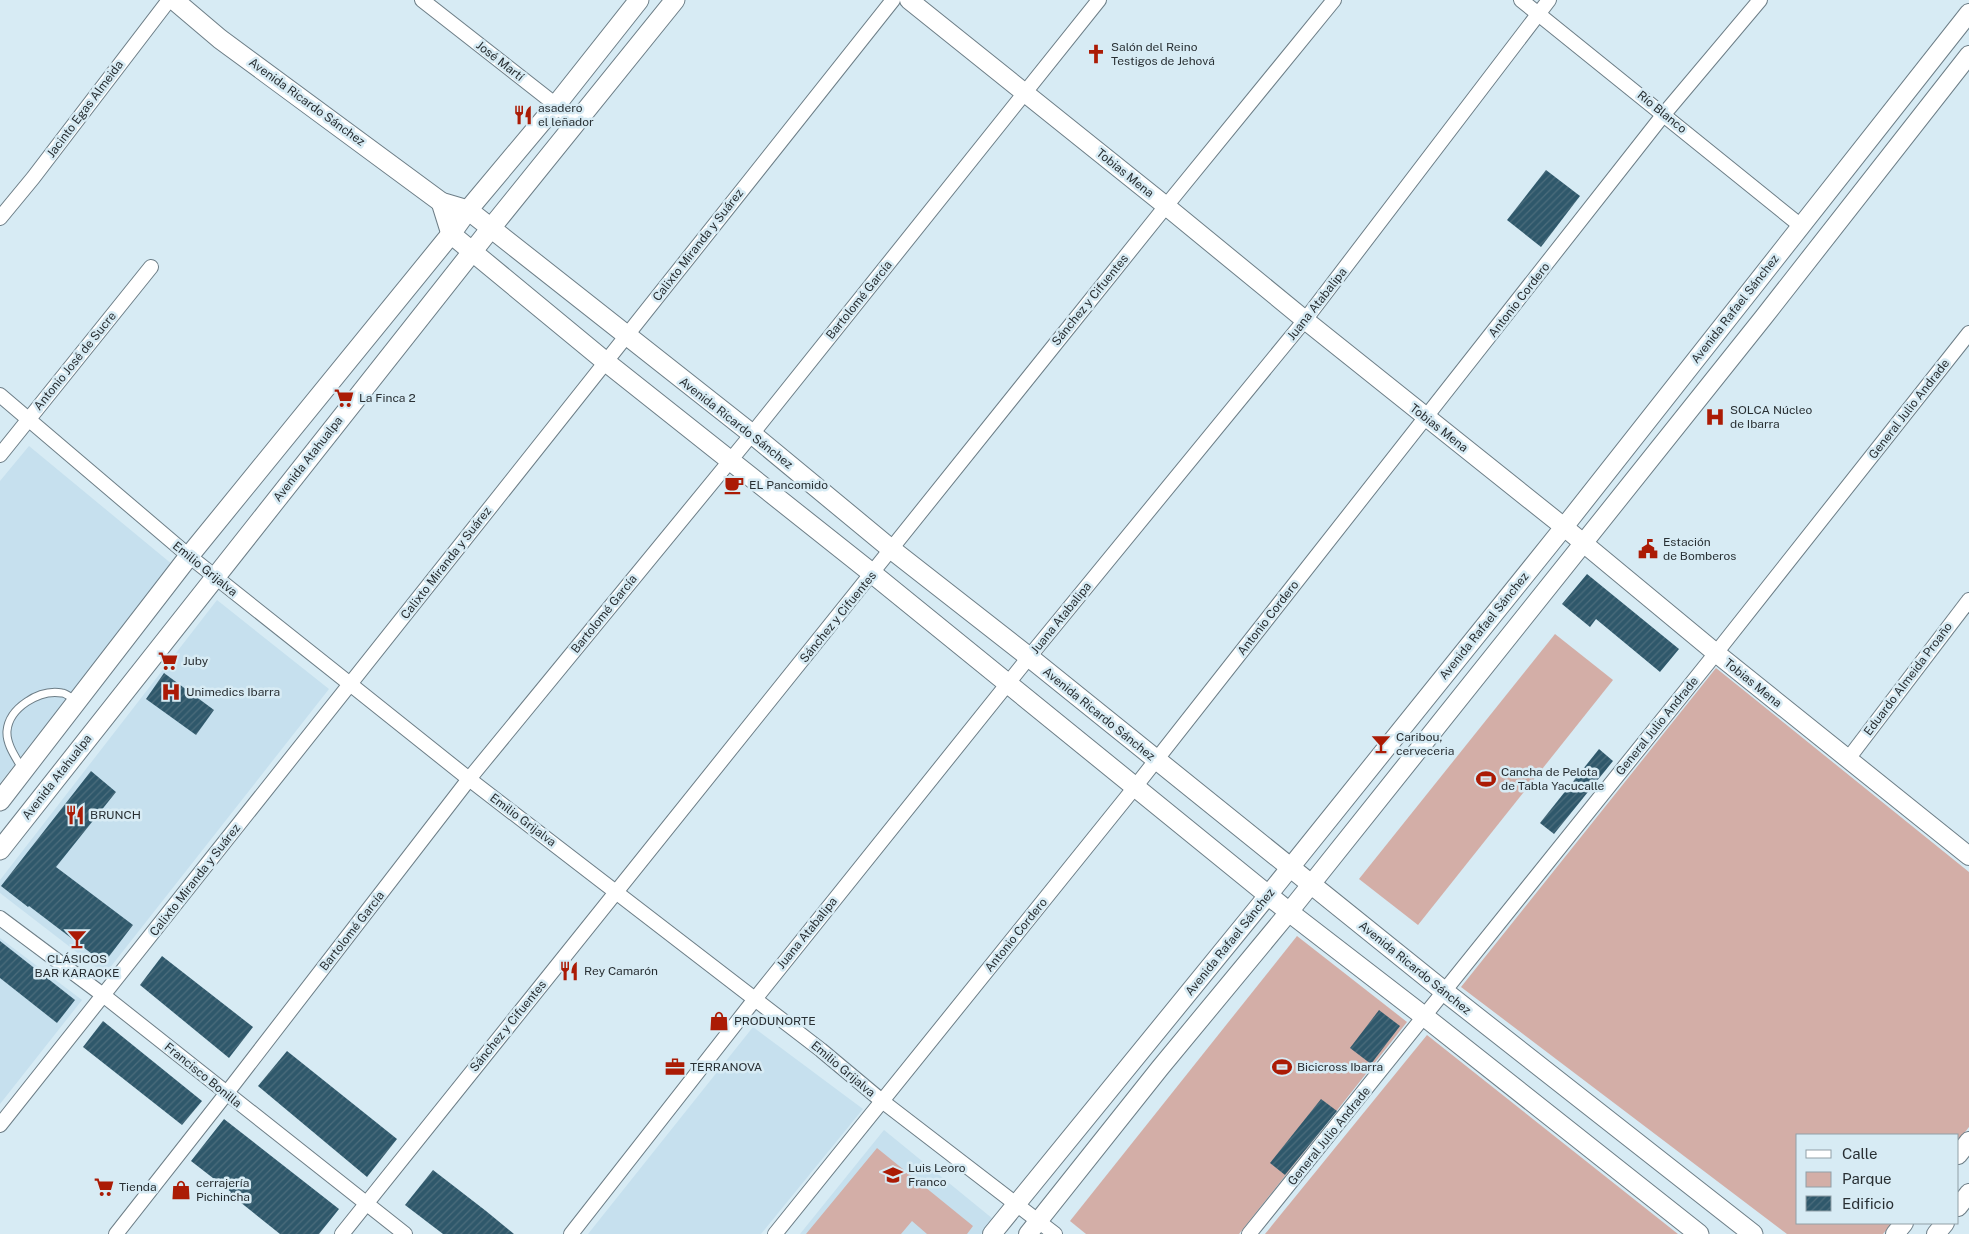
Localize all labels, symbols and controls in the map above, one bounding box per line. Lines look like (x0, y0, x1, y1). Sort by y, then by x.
street label: José Martí (473, 38, 527, 85)
place label: Salón del Reino Testigos de Jehová (1111, 40, 1215, 68)
church icon: Salón del Reino Testigos de Jehová (1085, 43, 1107, 65)
street label: Avenida Ricardo Sánchez (246, 55, 368, 149)
street label: Jacinto Egas Almeida (44, 58, 126, 160)
street label: Río Blanco (1635, 88, 1689, 136)
place label: asadero el leñador (538, 101, 594, 129)
restaurant icon: asadero el leñador (512, 104, 534, 126)
street label: Tobias Mena (1094, 146, 1156, 200)
street label: Calixto Miranda y Suárez (650, 186, 746, 304)
street label: Sánchez y Cifuentes (1049, 252, 1131, 348)
street label: Avenida Rafael Sánchez (1688, 252, 1782, 366)
street label: Bartolomé García (823, 258, 895, 342)
street label: Antonio Cordero (1485, 260, 1553, 340)
street label: Juana Atabalipa (1284, 265, 1350, 343)
street label: Antonio José de Sucre (31, 309, 119, 413)
street label: General Julio Andrade (1866, 356, 1952, 462)
street label: Avenida Ricardo Sánchez (677, 374, 796, 472)
supermarket icon: La Finca 2 (333, 387, 355, 409)
place label: La Finca 2 (359, 391, 416, 405)
street label: Tobias Mena (1407, 401, 1471, 455)
place label: SOLCA Núcleo de Ibarra (1730, 403, 1813, 431)
hospital icon: SOLCA Núcleo de Ibarra (1704, 406, 1726, 428)
street label: Avenida Atahualpa (270, 414, 346, 504)
cafe icon: EL Pancomido (723, 474, 745, 496)
place label: EL Pancomido (749, 478, 828, 492)
street label: Calixto Miranda y Suárez (398, 504, 494, 622)
place label: Estación de Bomberos (1663, 535, 1736, 563)
public building icon: Estación de Bomberos (1637, 538, 1659, 560)
street label: Emilio Grijalva (170, 539, 240, 599)
street label: Sánchez y Cifuentes (797, 569, 879, 665)
street label: Avenida Rafael Sánchez (1436, 569, 1532, 682)
street label: Bartolomé García (568, 572, 640, 656)
street label: Antonio Cordero (1234, 578, 1302, 658)
street label: Juana Atabalipa (1028, 579, 1094, 657)
street label: Eduardo Almeida Proaño (1861, 620, 1955, 738)
supermarket icon: Juby (157, 650, 179, 672)
place label: Juby (183, 654, 209, 668)
street label: Tobias Mena (1722, 656, 1784, 710)
street label: Avenida Ricardo Sánchez (1040, 665, 1158, 764)
street label: General Julio Andrade (1613, 674, 1701, 778)
hospital icon: Unimedics Ibarra (160, 681, 182, 703)
place label: Unimedics Ibarra (186, 685, 280, 699)
place label: Caribou, cerveceria (1396, 730, 1454, 758)
street label: Avenida Atahualpa (19, 732, 95, 822)
bar icon: Caribou, cerveceria (1370, 733, 1392, 755)
place label: Cancha de Pelota de Tabla Yacucalle (1501, 765, 1605, 793)
sports icon: Cancha de Pelota de Tabla Yacucalle (1475, 768, 1497, 790)
street label: Emilio Grijalva (487, 791, 559, 849)
restaurant icon: BRUNCH (64, 804, 86, 826)
place label: BRUNCH (90, 808, 141, 822)
street label: Calixto Miranda y Suárez (147, 821, 243, 939)
street label: Avenida Rafael Sánchez (1182, 885, 1278, 998)
street label: Bartolomé García (317, 889, 387, 973)
street label: Juana Atabalipa (774, 894, 840, 972)
street label: Antonio Cordero (982, 895, 1050, 975)
street label: Avenida Ricardo Sánchez (1356, 919, 1474, 1018)
bar icon: CLÁSICOS BAR KARAOKE (66, 928, 88, 950)
place label: CLÁSICOS BAR KARAOKE (34, 952, 120, 980)
restaurant icon: Rey Camarón (558, 960, 580, 982)
place label: Rey Camarón (584, 964, 658, 978)
street label: Sánchez y Cifuentes (467, 978, 549, 1074)
shop icon: PRODUNORTE (708, 1010, 730, 1032)
place label: PRODUNORTE (734, 1014, 816, 1028)
street label: Emilio Grijalva (808, 1038, 878, 1100)
street label: Francisco Bonilla (162, 1040, 244, 1110)
office icon: TERRANOVA (664, 1056, 686, 1078)
sports icon: Bicicross Ibarra (1271, 1056, 1293, 1078)
place label: TERRANOVA (690, 1060, 763, 1074)
place label: Bicicross Ibarra (1297, 1060, 1383, 1074)
street label: General Julio Andrade (1285, 1084, 1373, 1188)
legend (1796, 1134, 1959, 1224)
text: Calle (1842, 1145, 1878, 1162)
place label: Luis Leoro Franco (908, 1161, 966, 1189)
school or university icon: Luis Leoro Franco (882, 1164, 904, 1186)
text: Parque (1842, 1170, 1892, 1187)
supermarket icon: Tienda (93, 1176, 115, 1198)
place label: cerrajería Pichincha (196, 1176, 250, 1204)
shop icon: cerrajería Pichincha (170, 1179, 192, 1201)
place label: Tienda (119, 1180, 157, 1194)
text: Edificio (1842, 1195, 1894, 1212)

